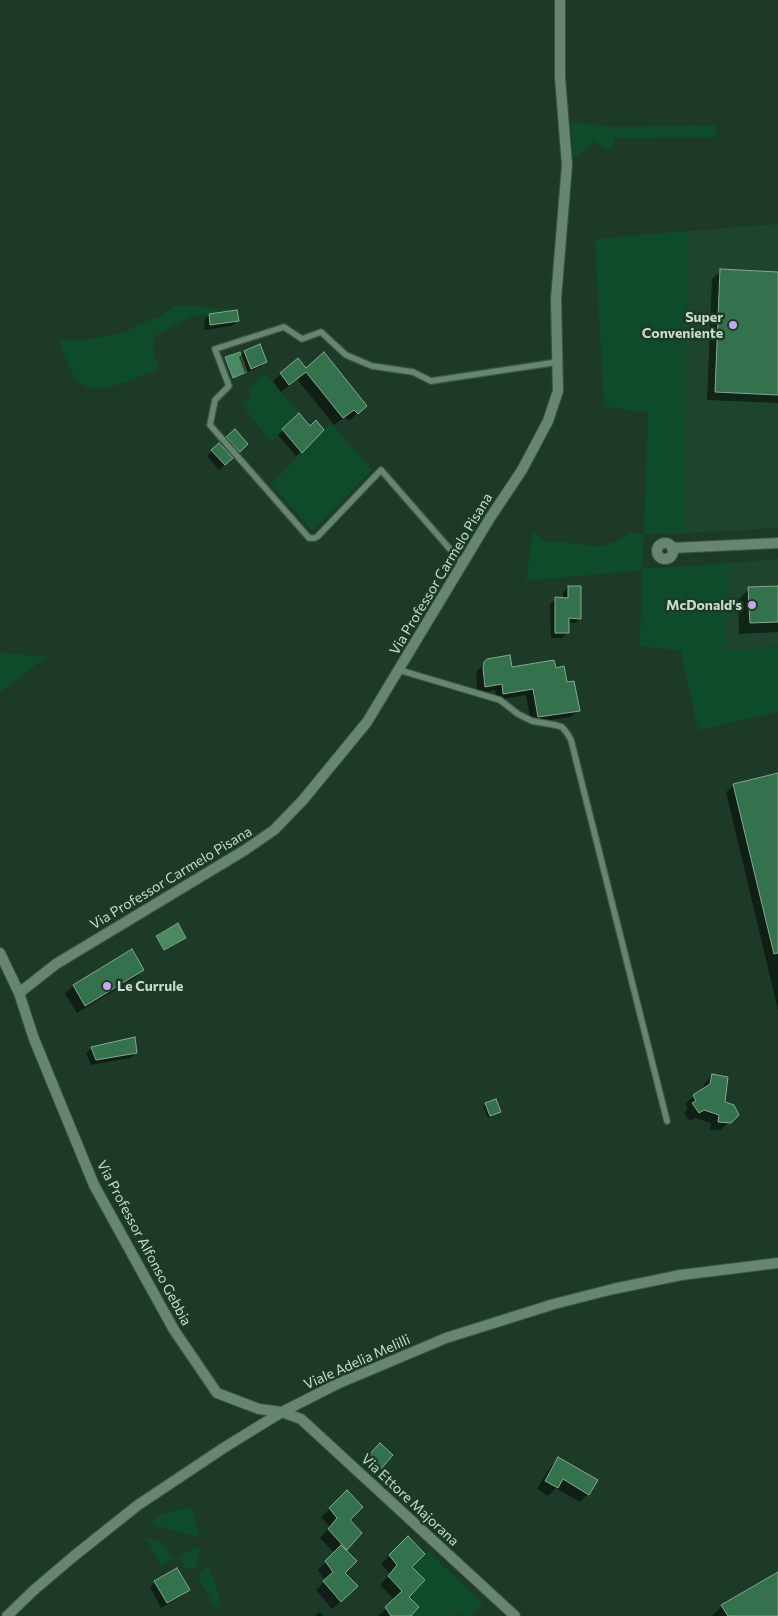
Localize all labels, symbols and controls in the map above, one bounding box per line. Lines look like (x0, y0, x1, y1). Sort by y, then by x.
place label: Super Conveniente (642, 309, 723, 342)
marker: Super Conveniente (727, 319, 739, 331)
street label: Via Professor Carmelo Pisana (386, 490, 496, 658)
place label: McDonald's (666, 597, 742, 613)
marker: McDonald's (746, 599, 758, 611)
street label: Via Professor Carmelo Pisana (87, 823, 255, 933)
place label: Le Currule (117, 978, 183, 994)
marker: Le Currule (101, 980, 113, 992)
street label: Via Professor Alfonso Gebbia (93, 1157, 195, 1329)
street label: Viale Adelia Melilli (301, 1331, 413, 1393)
street label: Via Ettore Majorana (358, 1450, 462, 1550)

